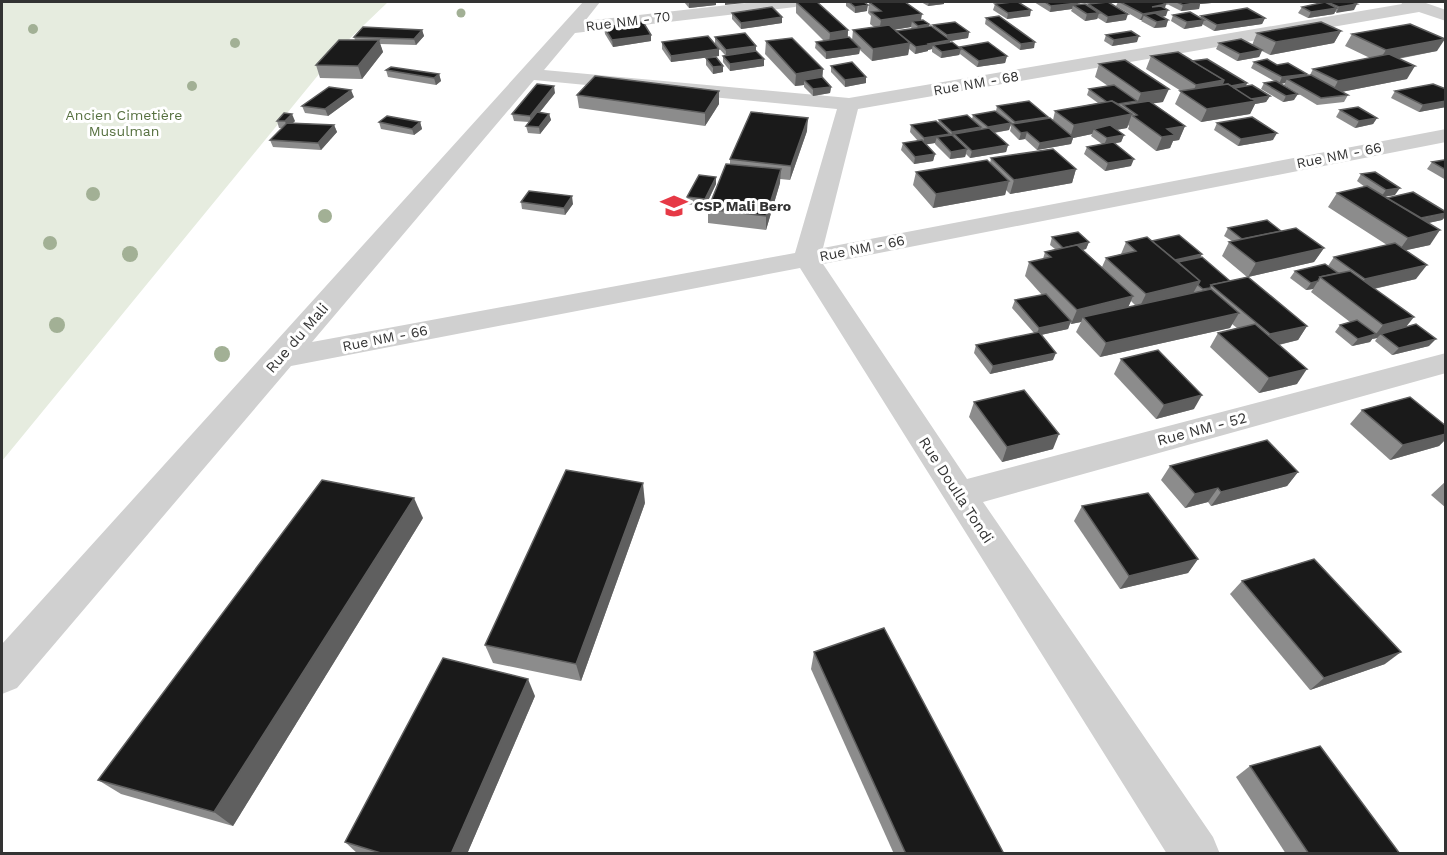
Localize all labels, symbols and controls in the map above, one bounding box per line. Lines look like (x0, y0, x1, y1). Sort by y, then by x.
street label: Rue NM - 70 (585, 8, 671, 34)
street label: Rue NM - 68 (932, 68, 1020, 98)
park label: Ancien Cimetière Musulman (66, 107, 182, 139)
street label: Rue NM - 66 (1295, 139, 1383, 171)
school or university icon: CSP Mali Bero (659, 191, 689, 221)
place label: CSP Mali Bero (694, 198, 791, 214)
street label: Rue NM - 66 (818, 232, 906, 264)
street label: Rue du Mali (262, 299, 332, 377)
street label: Rue NM - 66 (341, 322, 429, 354)
street label: Rue NM - 52 (1155, 408, 1249, 450)
street label: Rue Doulla Tondi (915, 434, 997, 546)

